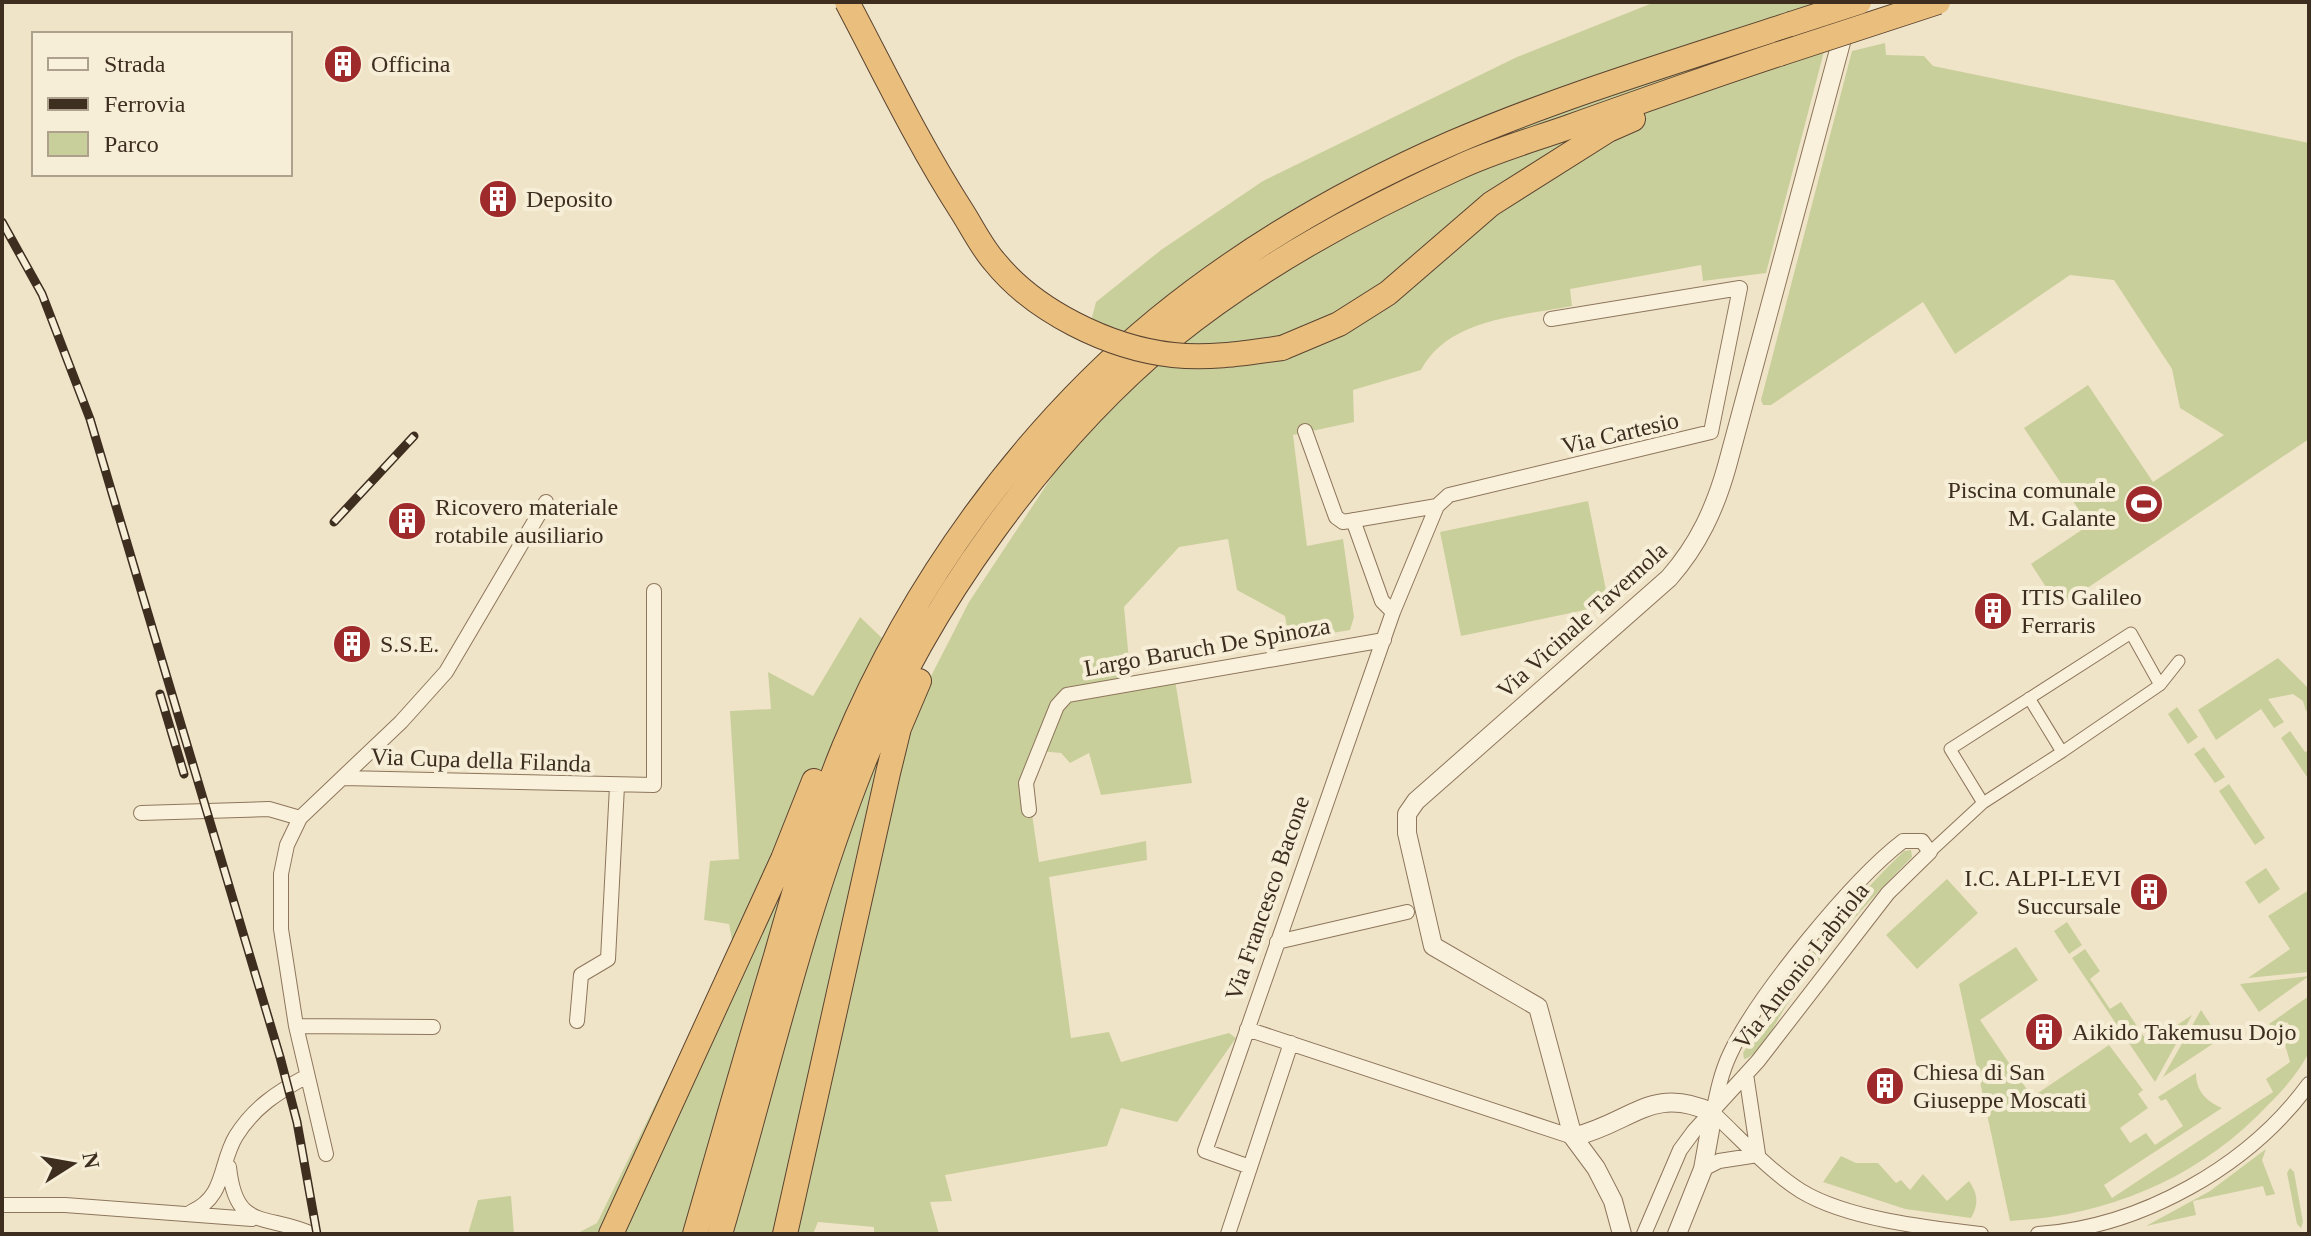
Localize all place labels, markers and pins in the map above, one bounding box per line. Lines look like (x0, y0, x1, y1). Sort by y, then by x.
building icon: Officina (322, 43, 364, 85)
place label: Officina (371, 51, 451, 77)
building icon: Deposito (477, 178, 519, 220)
place label: Deposito (526, 186, 613, 212)
place label: Piscina comunale M. Galante (1947, 477, 2116, 531)
sports icon: Piscina comunale M. Galante (2123, 483, 2165, 525)
place label: Ricovero materiale rotabile ausiliario (435, 494, 618, 548)
building icon: Ricovero materiale rotabile ausiliario (386, 500, 428, 542)
place label: ITIS Galileo Ferraris (2021, 584, 2142, 638)
building icon: ITIS Galileo Ferraris (1972, 590, 2014, 632)
building icon: S.S.E. (331, 623, 373, 665)
place label: S.S.E. (380, 631, 439, 657)
place label: I.C. ALPI-LEVI Succursale (1964, 865, 2121, 919)
building icon: I.C. ALPI-LEVI Succursale (2128, 871, 2170, 913)
building icon: Aikido Takemusu Dojo (2023, 1011, 2065, 1053)
place label: Aikido Takemusu Dojo (2072, 1019, 2297, 1045)
place label: Chiesa di San Giuseppe Moscati (1913, 1059, 2087, 1113)
building icon: Chiesa di San Giuseppe Moscati (1864, 1065, 1906, 1107)

